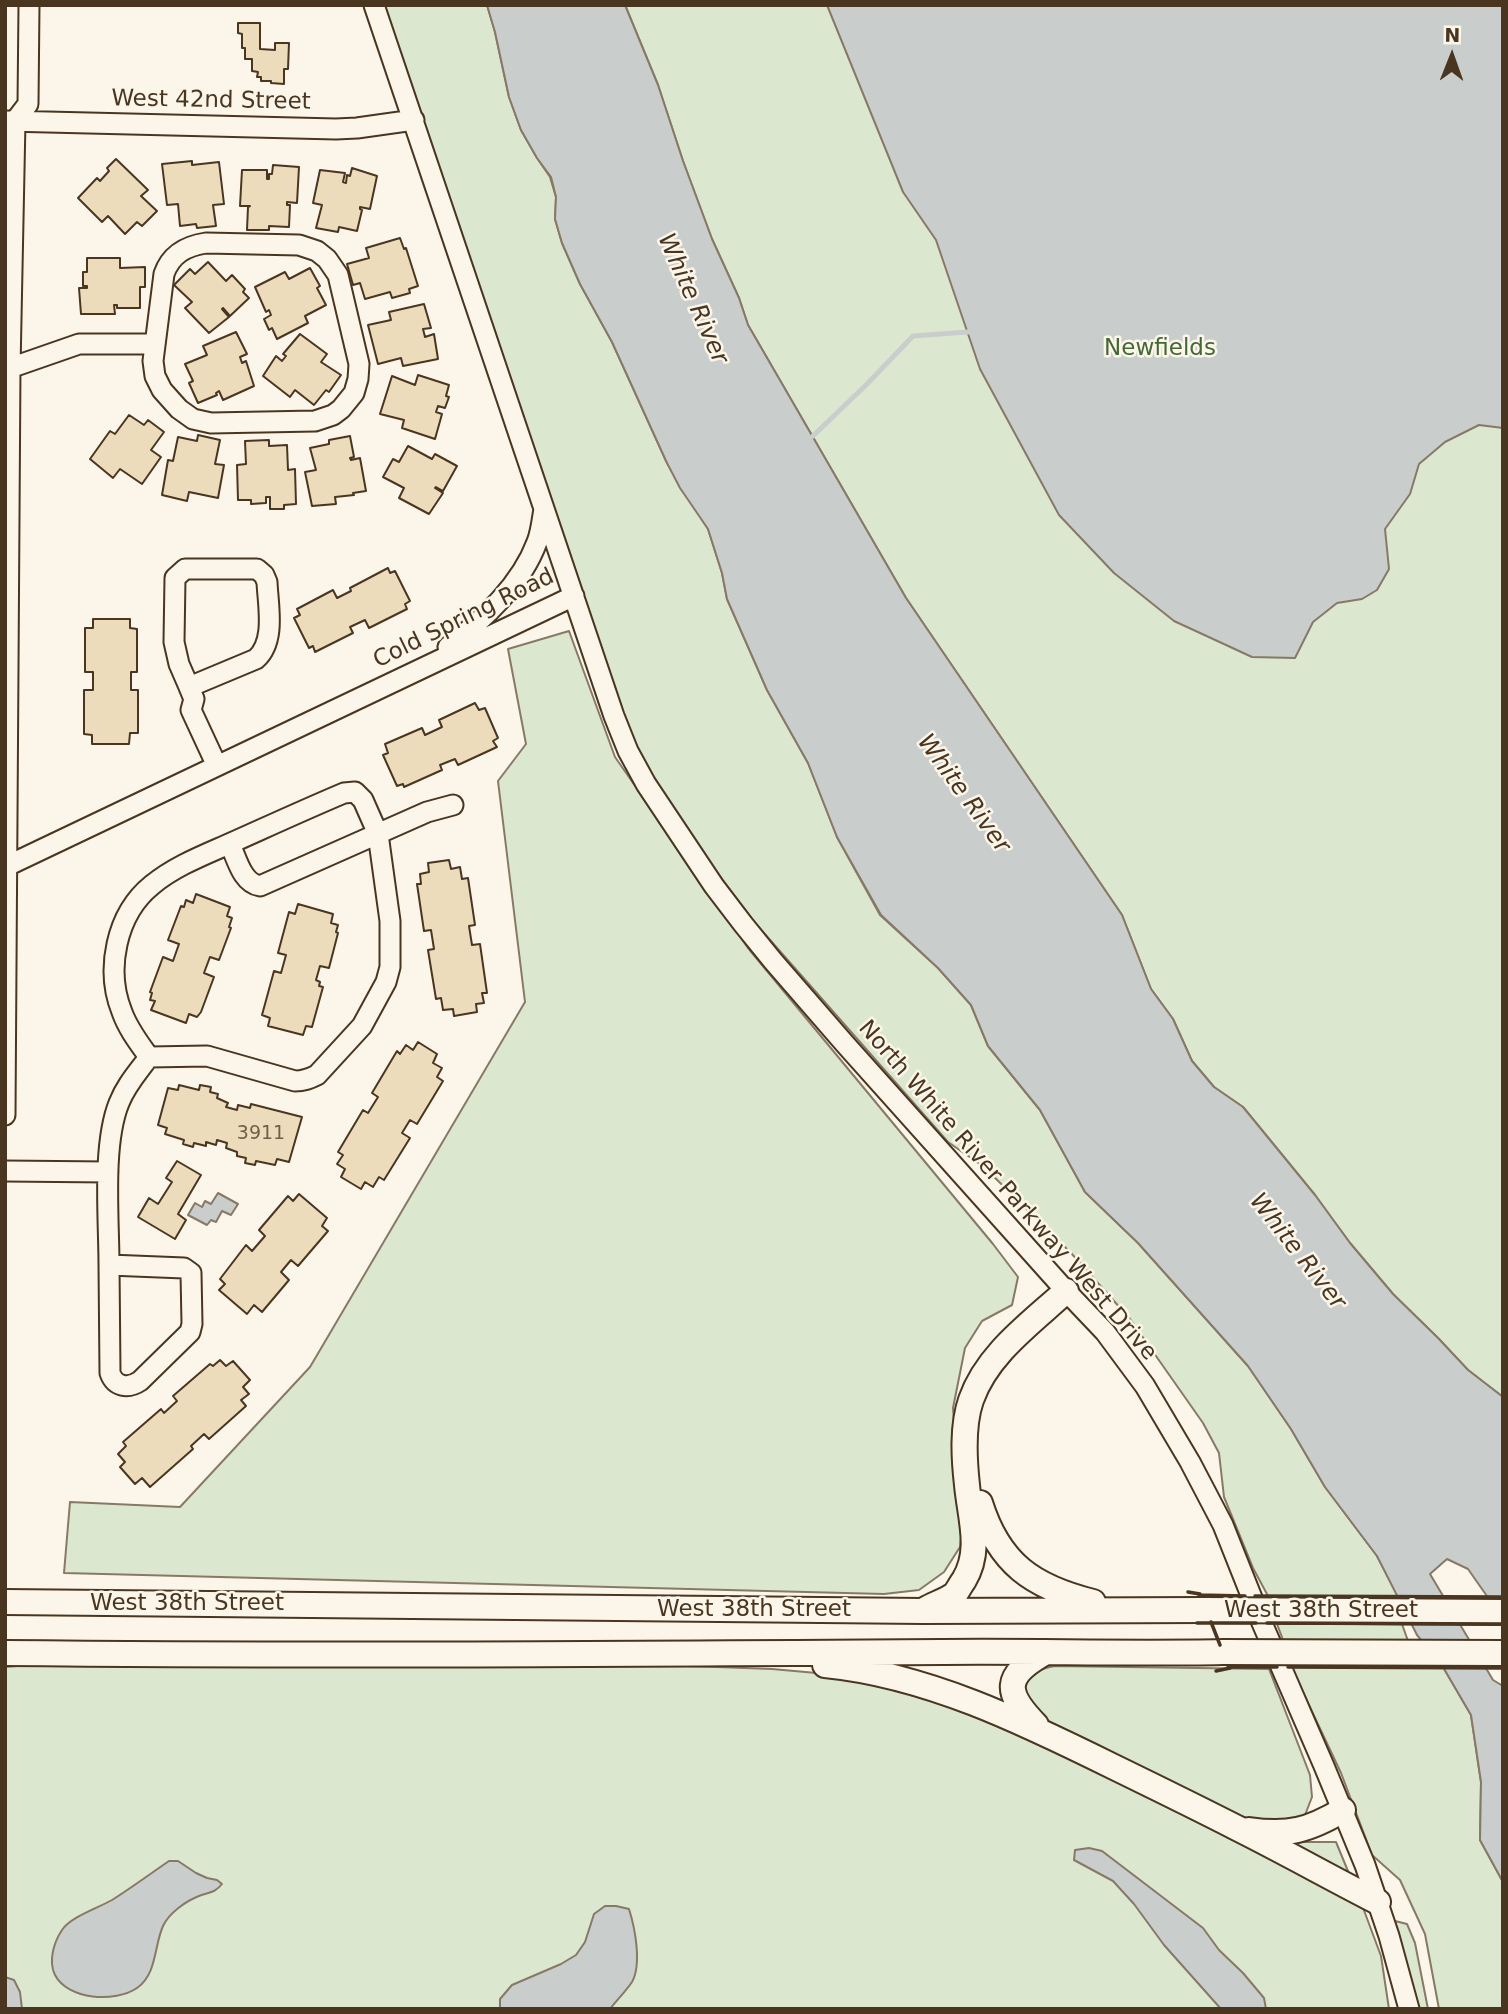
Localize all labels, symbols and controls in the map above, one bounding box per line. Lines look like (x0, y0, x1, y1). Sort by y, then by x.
north arrow (1417, 21, 1487, 91)
text: N (1444, 24, 1461, 46)
street label: West 42nd Street (111, 85, 311, 117)
water label: White River (650, 229, 734, 369)
park label: Newfields (1104, 335, 1216, 363)
street label: Cold Spring Road (369, 563, 559, 675)
water label: White River (910, 729, 1016, 859)
street label: North White River Parkway West Drive (852, 1015, 1162, 1367)
house number: 3911 (237, 1123, 285, 1145)
water label: White River (1243, 1188, 1351, 1316)
street label: West 38th Street (90, 1590, 284, 1618)
street label: West 38th Street (657, 1596, 851, 1624)
street label: West 38th Street (1224, 1597, 1418, 1625)

